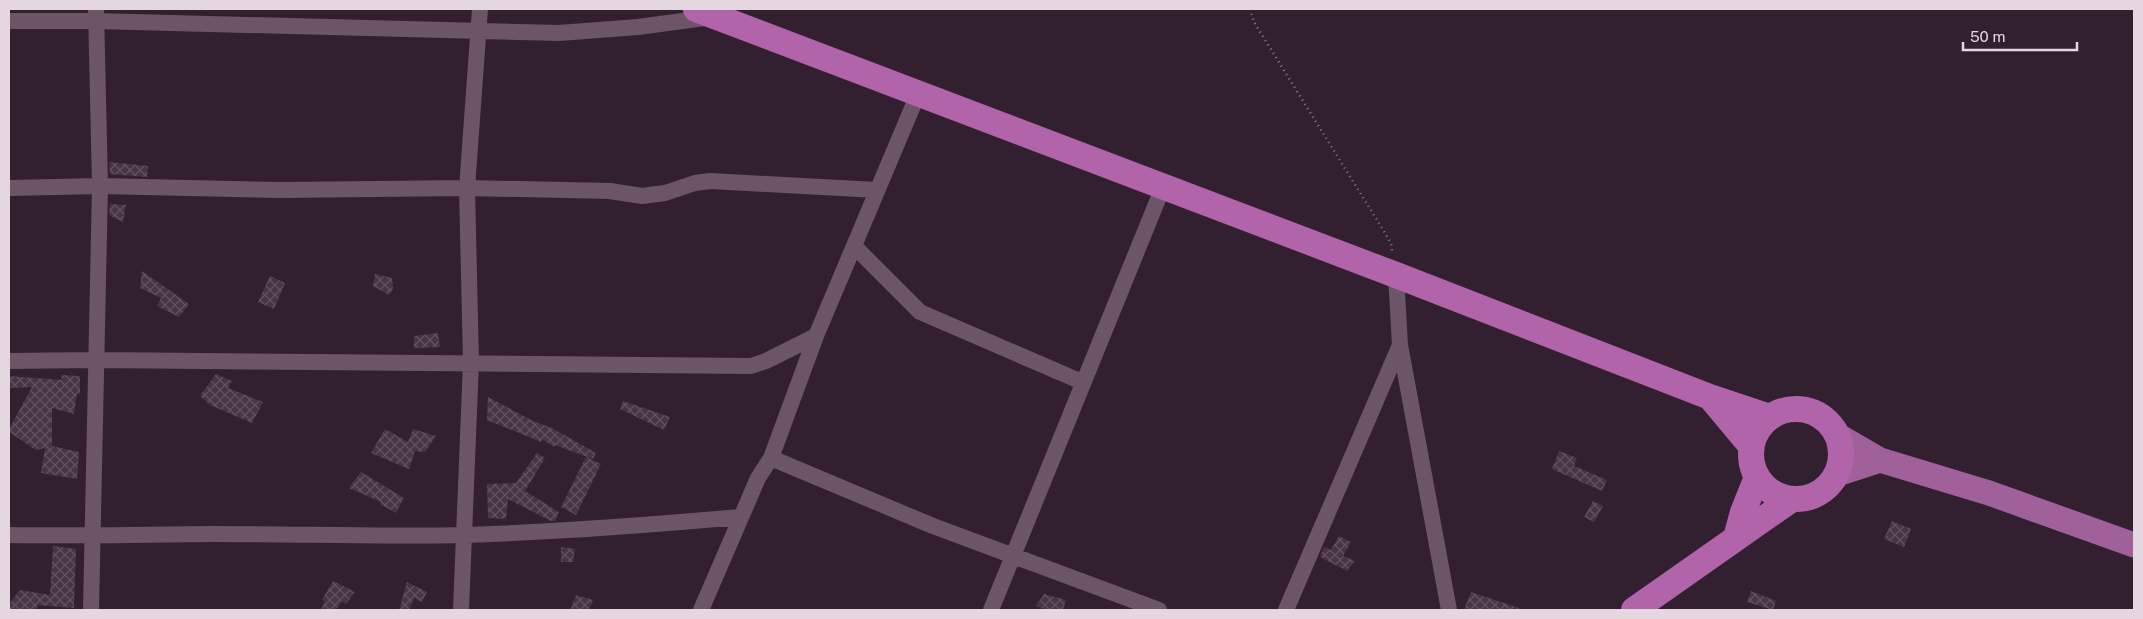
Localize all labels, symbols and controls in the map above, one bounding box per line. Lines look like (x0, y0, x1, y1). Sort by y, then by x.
scale bar (1963, 20, 2077, 52)
text: 50 m (1970, 28, 2005, 45)

